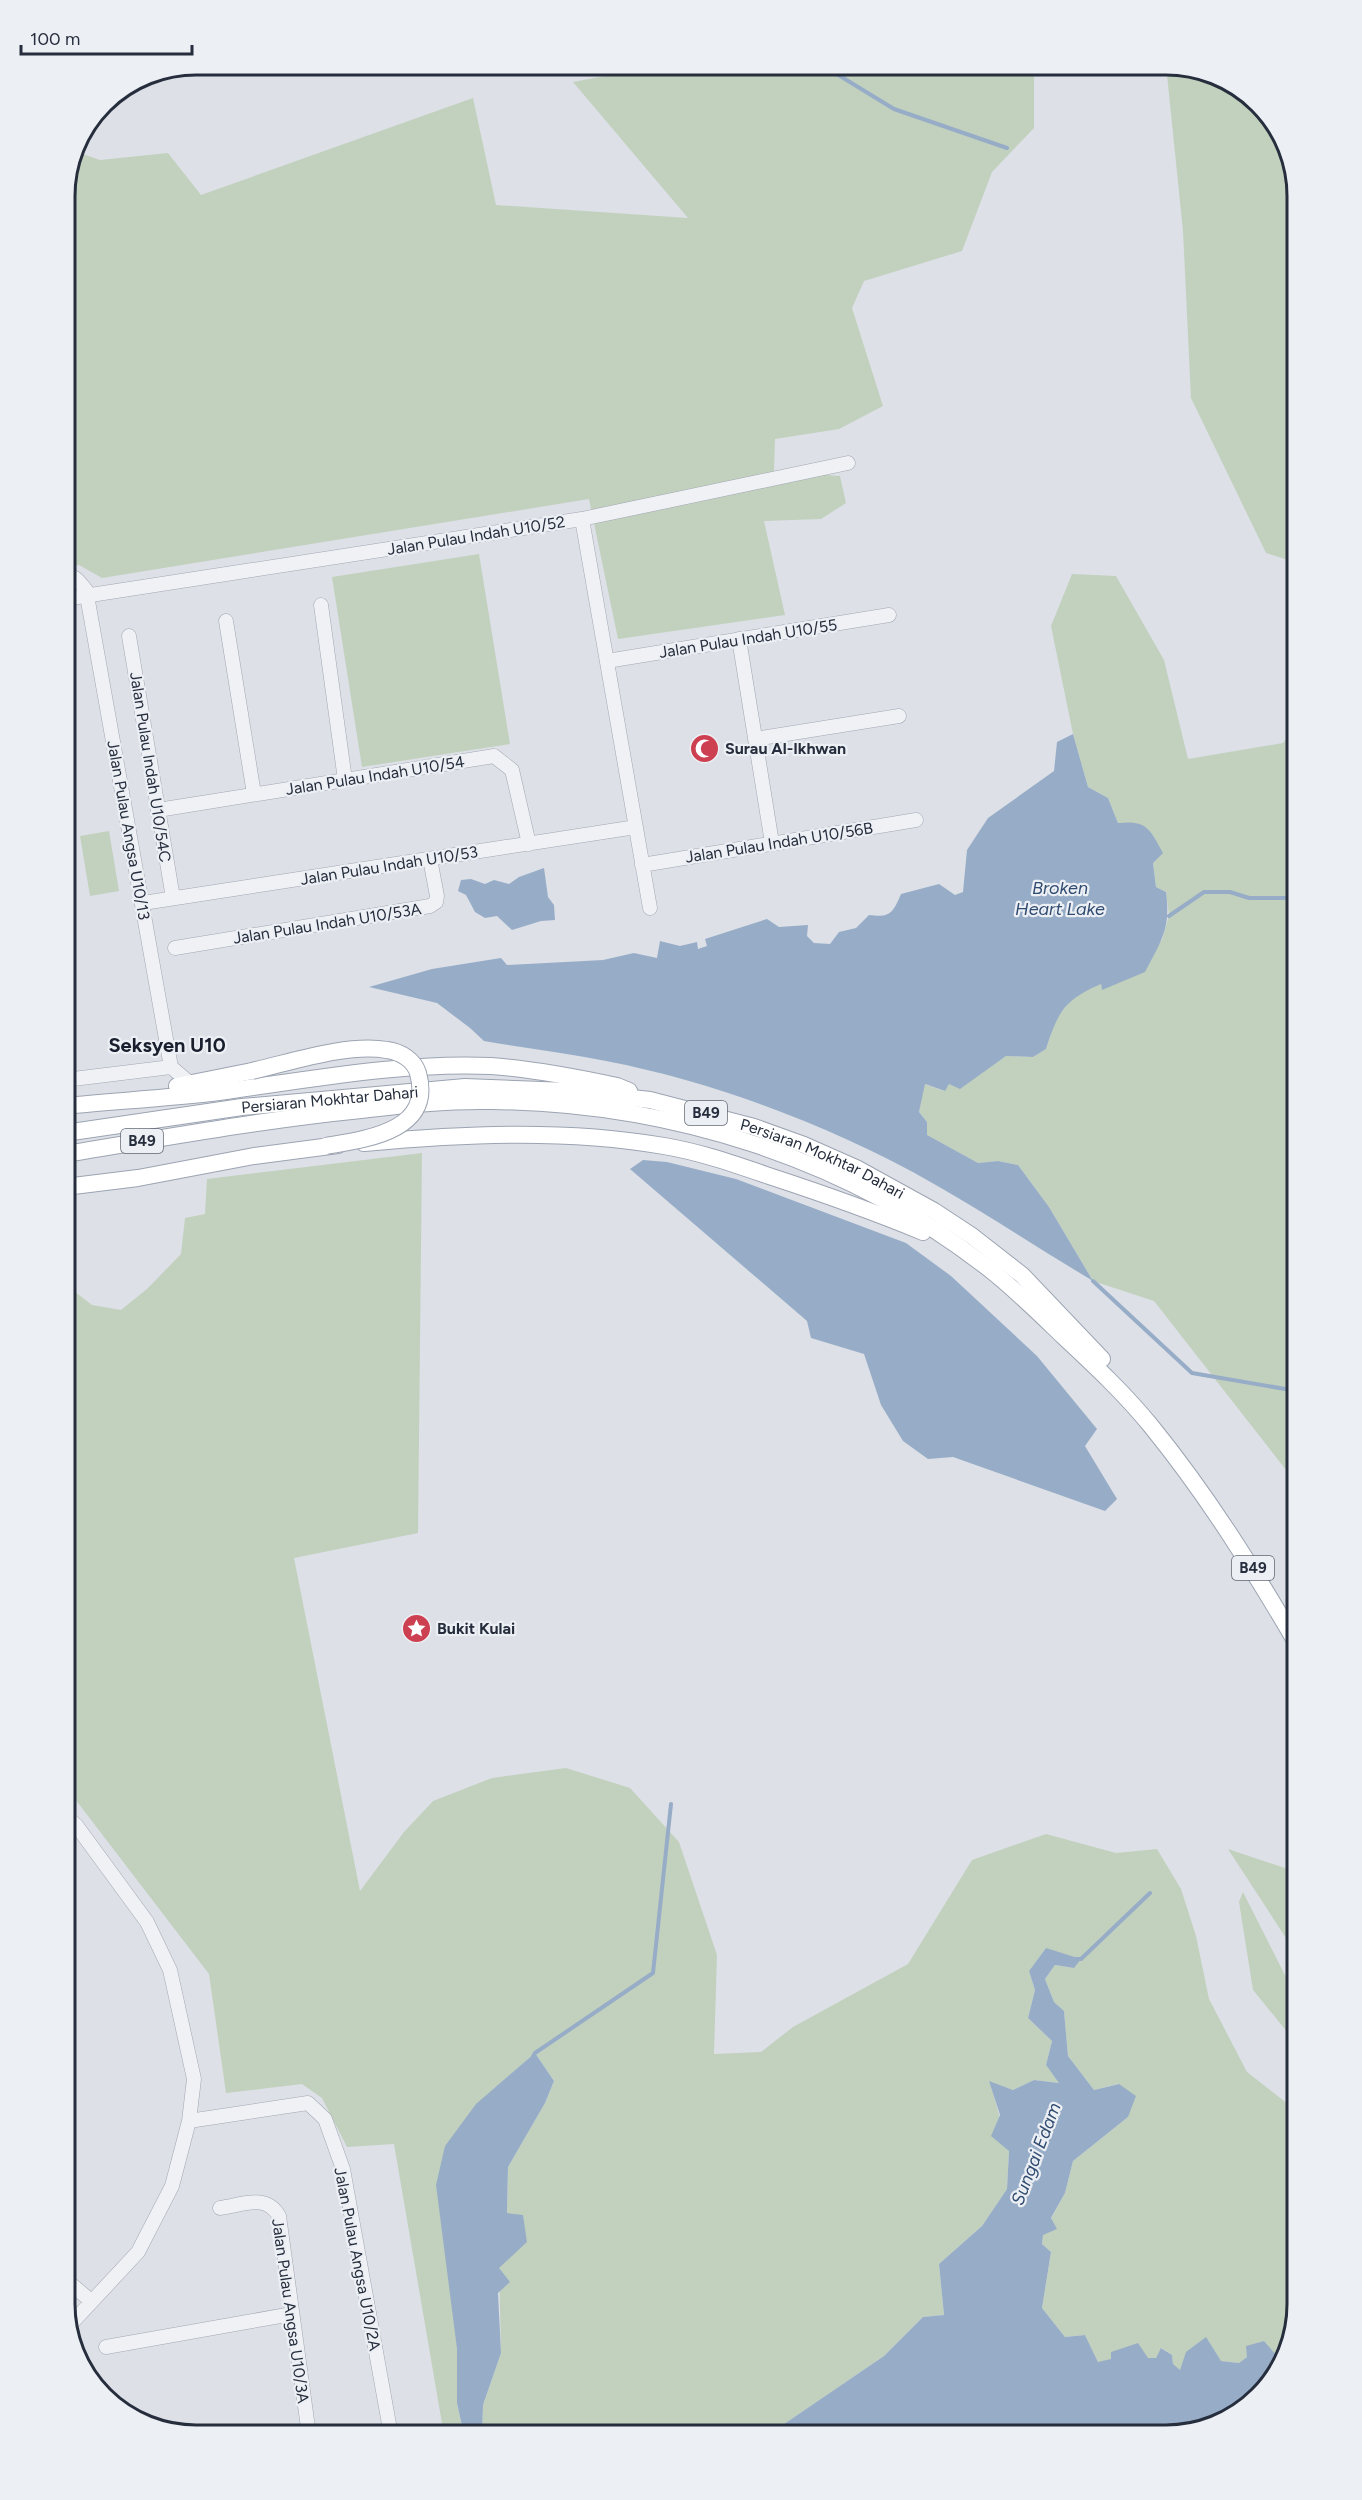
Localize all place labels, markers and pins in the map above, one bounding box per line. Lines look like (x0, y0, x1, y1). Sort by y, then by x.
mosque icon: Surau Al-Ikhwan (688, 732, 720, 764)
place label: Surau Al-Ikhwan (725, 739, 846, 758)
place icon: Bukit Kulai (400, 1612, 432, 1644)
place label: Bukit Kulai (437, 1619, 515, 1638)

